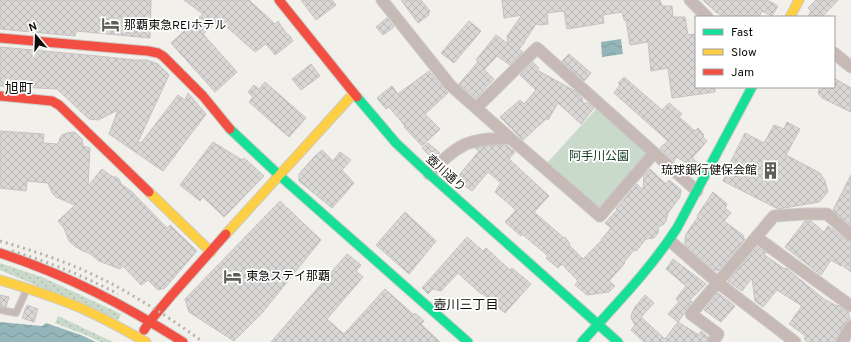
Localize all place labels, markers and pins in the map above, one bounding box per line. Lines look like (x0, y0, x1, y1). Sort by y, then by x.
hotel icon: 那覇東急REIホテル (101, 15, 121, 35)
place label: 那覇東急REIホテル (124, 18, 227, 34)
building icon: 琉球銀行健保会館 (760, 160, 780, 180)
place label: 琉球銀行健保会館 (661, 163, 757, 179)
hotel icon: 東急ステイ那覇 (223, 266, 243, 286)
place label: 東急ステイ那覇 (246, 269, 330, 285)

